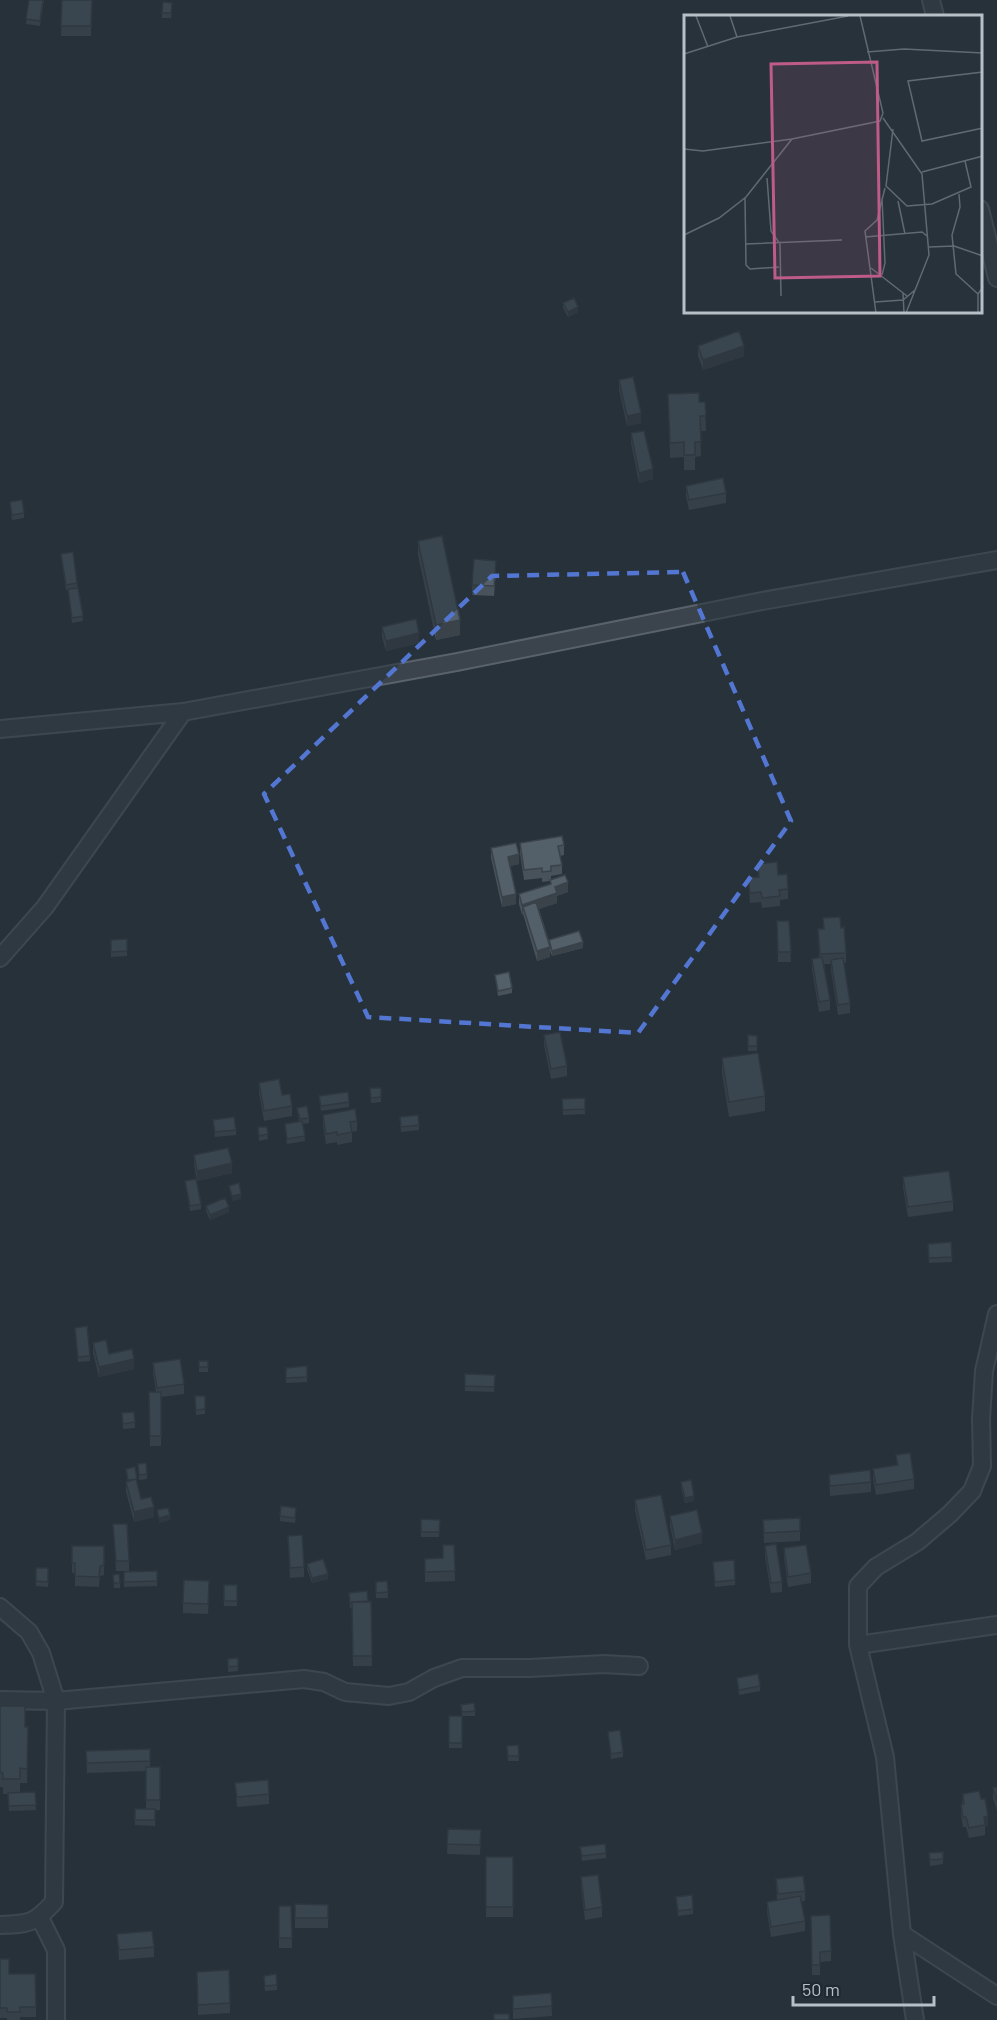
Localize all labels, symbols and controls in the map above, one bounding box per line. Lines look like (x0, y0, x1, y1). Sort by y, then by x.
inset map (684, 15, 982, 314)
scale bar (793, 1969, 934, 2007)
text: 50 m (802, 1978, 840, 2000)

